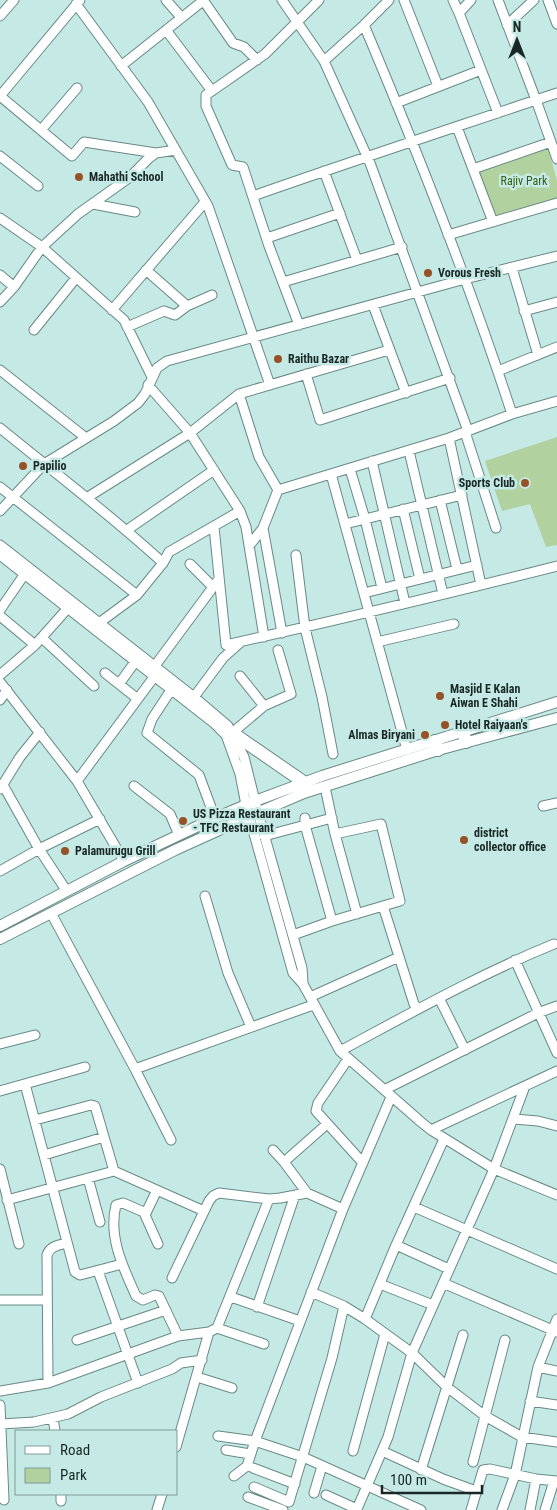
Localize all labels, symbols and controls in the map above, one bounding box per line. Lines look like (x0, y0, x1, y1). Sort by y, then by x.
north arrow (492, 15, 542, 65)
text: N (513, 19, 521, 35)
place label: Mahathi School (89, 170, 164, 184)
marker: Mahathi School (73, 171, 85, 183)
park label: Rajiv Park (501, 174, 548, 188)
place label: Vorous Fresh (438, 266, 501, 280)
marker: Vorous Fresh (422, 267, 434, 279)
place label: Raithu Bazar (288, 352, 349, 366)
marker: Raithu Bazar (272, 353, 284, 365)
place label: Papilio (33, 459, 66, 473)
marker: Papilio (17, 460, 29, 472)
place label: Sports Club (459, 476, 515, 490)
marker: Sports Club (519, 477, 531, 489)
place label: Masjid E Kalan Aiwan E Shahi (450, 682, 521, 710)
marker: Masjid E Kalan Aiwan E Shahi (434, 690, 446, 702)
place label: Hotel Raiyaan's (455, 718, 528, 732)
marker: Hotel Raiyaan's (439, 719, 451, 731)
place label: Almas Biryani (348, 728, 415, 742)
marker: Almas Biryani (419, 729, 431, 741)
place label: US Pizza Restaurant - TFC Restaurant (193, 807, 291, 835)
marker: US Pizza Restaurant - TFC Restaurant (177, 815, 189, 827)
place label: district collector office (474, 826, 546, 854)
marker: district collector office (458, 834, 470, 846)
place label: Palamurugu Grill (75, 844, 156, 858)
marker: Palamurugu Grill (59, 845, 71, 857)
legend (15, 1430, 178, 1495)
text: Road (60, 1441, 90, 1459)
scale bar (382, 1462, 482, 1494)
text: Park (60, 1466, 87, 1484)
text: 100 m (390, 1471, 427, 1489)

